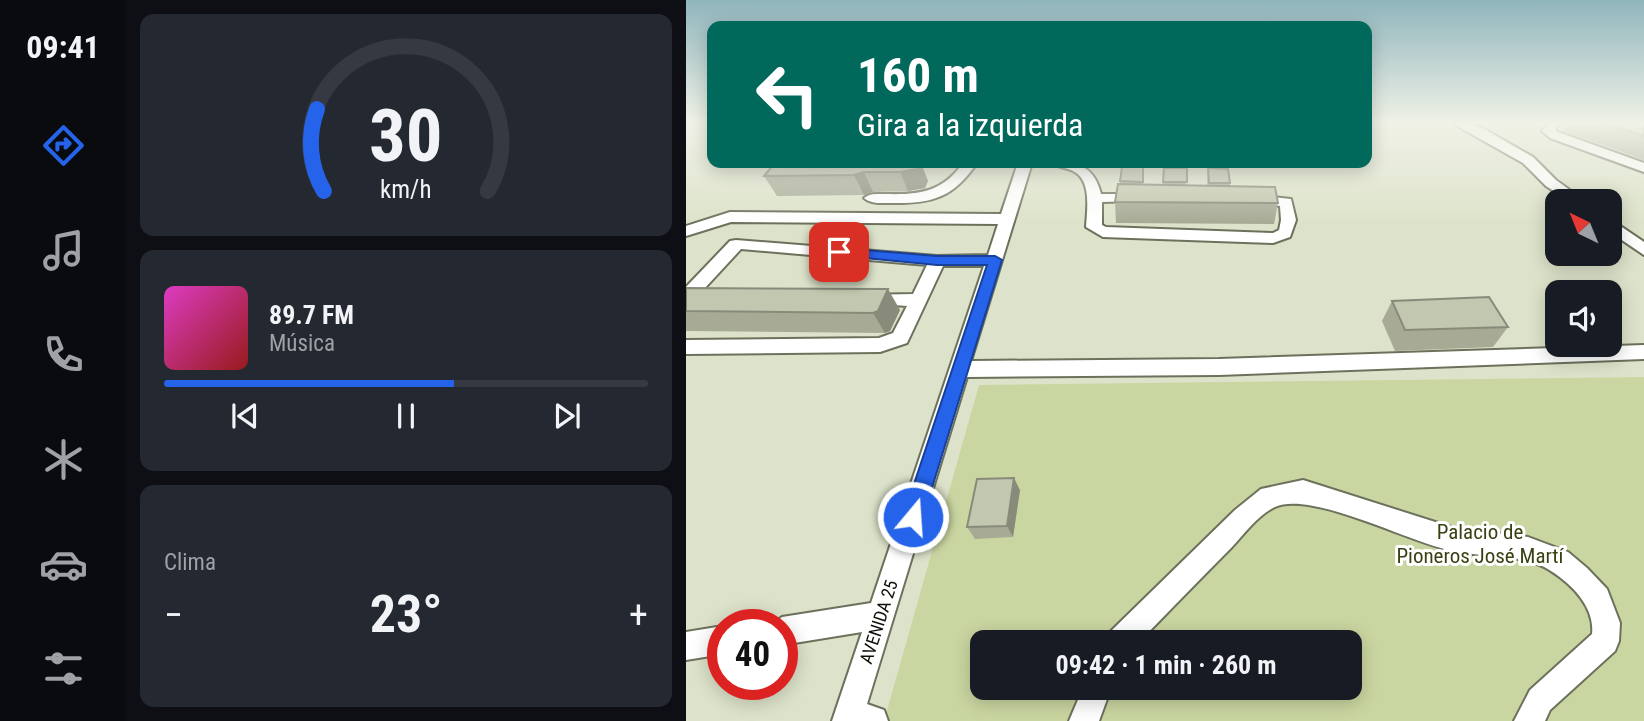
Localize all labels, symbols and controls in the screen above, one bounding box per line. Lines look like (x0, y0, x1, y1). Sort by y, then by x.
text: 09:41 (26, 28, 100, 66)
text: 160 m (857, 47, 979, 104)
icon: left (742, 49, 833, 140)
text: 30 (369, 93, 443, 179)
text: Gira a la izquierda (857, 106, 1083, 144)
icon: directions (39, 121, 88, 170)
text: km/h (380, 175, 432, 204)
north arrow (1545, 189, 1622, 266)
map controls (1545, 189, 1622, 357)
pin (809, 222, 869, 282)
icon: music (39, 226, 88, 275)
icon: arrive (820, 233, 858, 271)
button: sound (1545, 280, 1622, 357)
text: 89.7 FM (269, 300, 354, 330)
icon: phone (39, 330, 88, 379)
text: Música (269, 330, 335, 357)
icon: previous (226, 397, 264, 435)
icon: pause (387, 397, 425, 435)
icon: next (548, 397, 586, 435)
icon: climate (39, 435, 88, 484)
position arrow (876, 480, 950, 554)
park label: Palacio de Pioneros José Martí (1396, 520, 1565, 568)
icon: car (39, 540, 88, 589)
text: Clima (164, 549, 216, 576)
street label: AVENIDA 25 (855, 577, 902, 666)
text: 23° (370, 584, 442, 645)
text: − (164, 593, 183, 637)
text: + (629, 593, 648, 637)
speed limit sign: 40 (707, 609, 798, 700)
icon: filters (39, 644, 88, 693)
text: 09:42 · 1 min · 260 m (1056, 650, 1276, 680)

